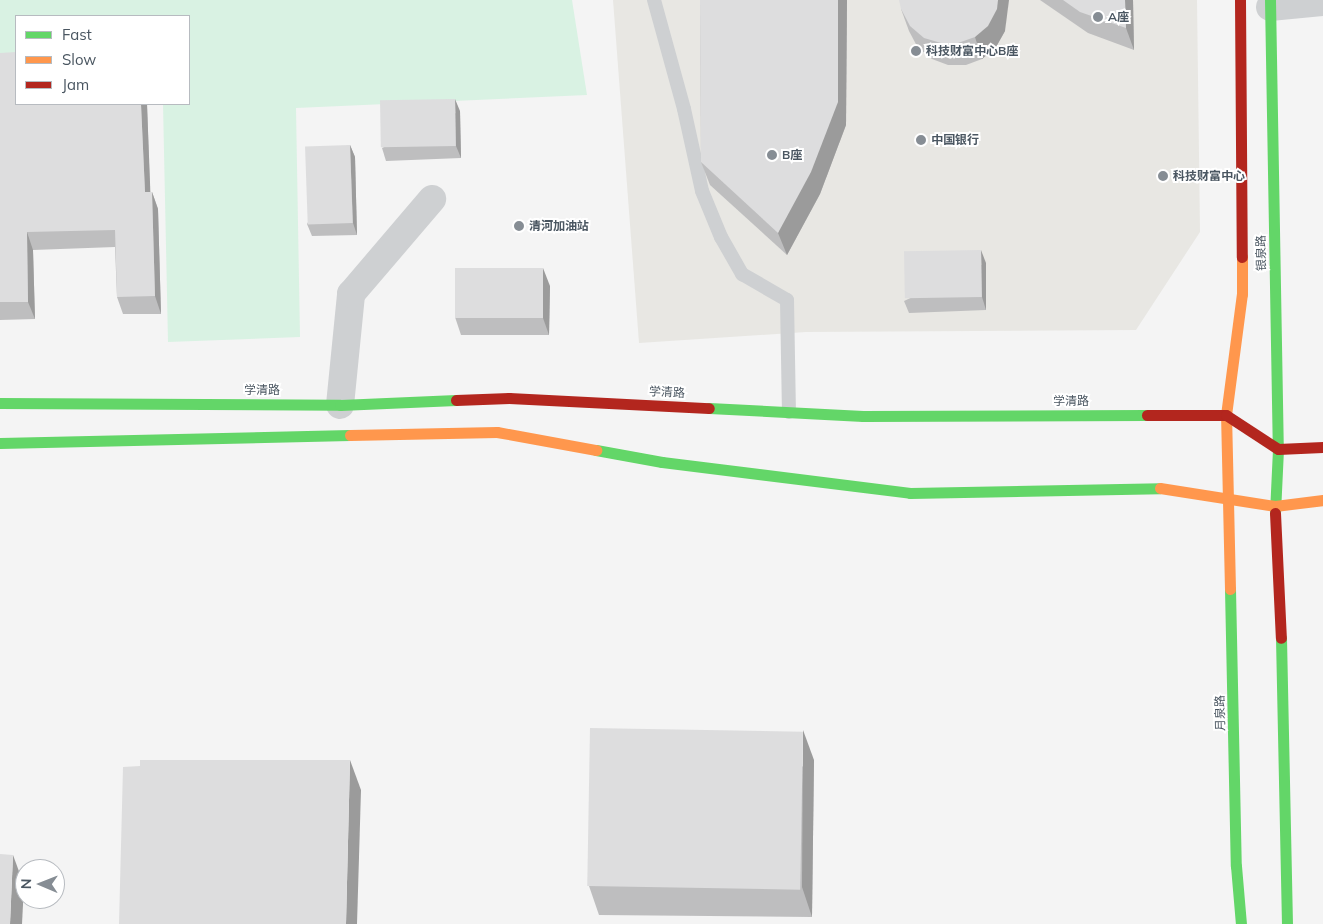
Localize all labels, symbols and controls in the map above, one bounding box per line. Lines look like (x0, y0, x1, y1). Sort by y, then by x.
place label: A座 (1108, 10, 1129, 24)
marker: A座 (1092, 11, 1104, 23)
legend (15, 15, 190, 105)
text: Fast (62, 25, 92, 44)
place label: 科技财富中心B座 (926, 44, 1018, 58)
marker: 科技财富中心B座 (910, 45, 922, 57)
text: Slow (62, 50, 96, 69)
text: Jam (62, 75, 89, 94)
place label: 中国银行 (931, 133, 979, 147)
marker: 中国银行 (915, 134, 927, 146)
place label: B座 (782, 148, 802, 162)
marker: B座 (766, 149, 778, 161)
place label: 科技财富中心 (1173, 169, 1245, 183)
marker: 科技财富中心 (1157, 170, 1169, 182)
place label: 清河加油站 (529, 219, 589, 233)
marker: 清河加油站 (513, 220, 525, 232)
street label: 银泉路 (1253, 235, 1269, 271)
street label: 学清路 (244, 383, 280, 397)
street label: 学清路 (649, 384, 685, 400)
street label: 学清路 (1053, 394, 1089, 408)
street label: 月泉路 (1212, 695, 1228, 731)
north arrow (15, 859, 65, 909)
text: N (17, 878, 35, 889)

